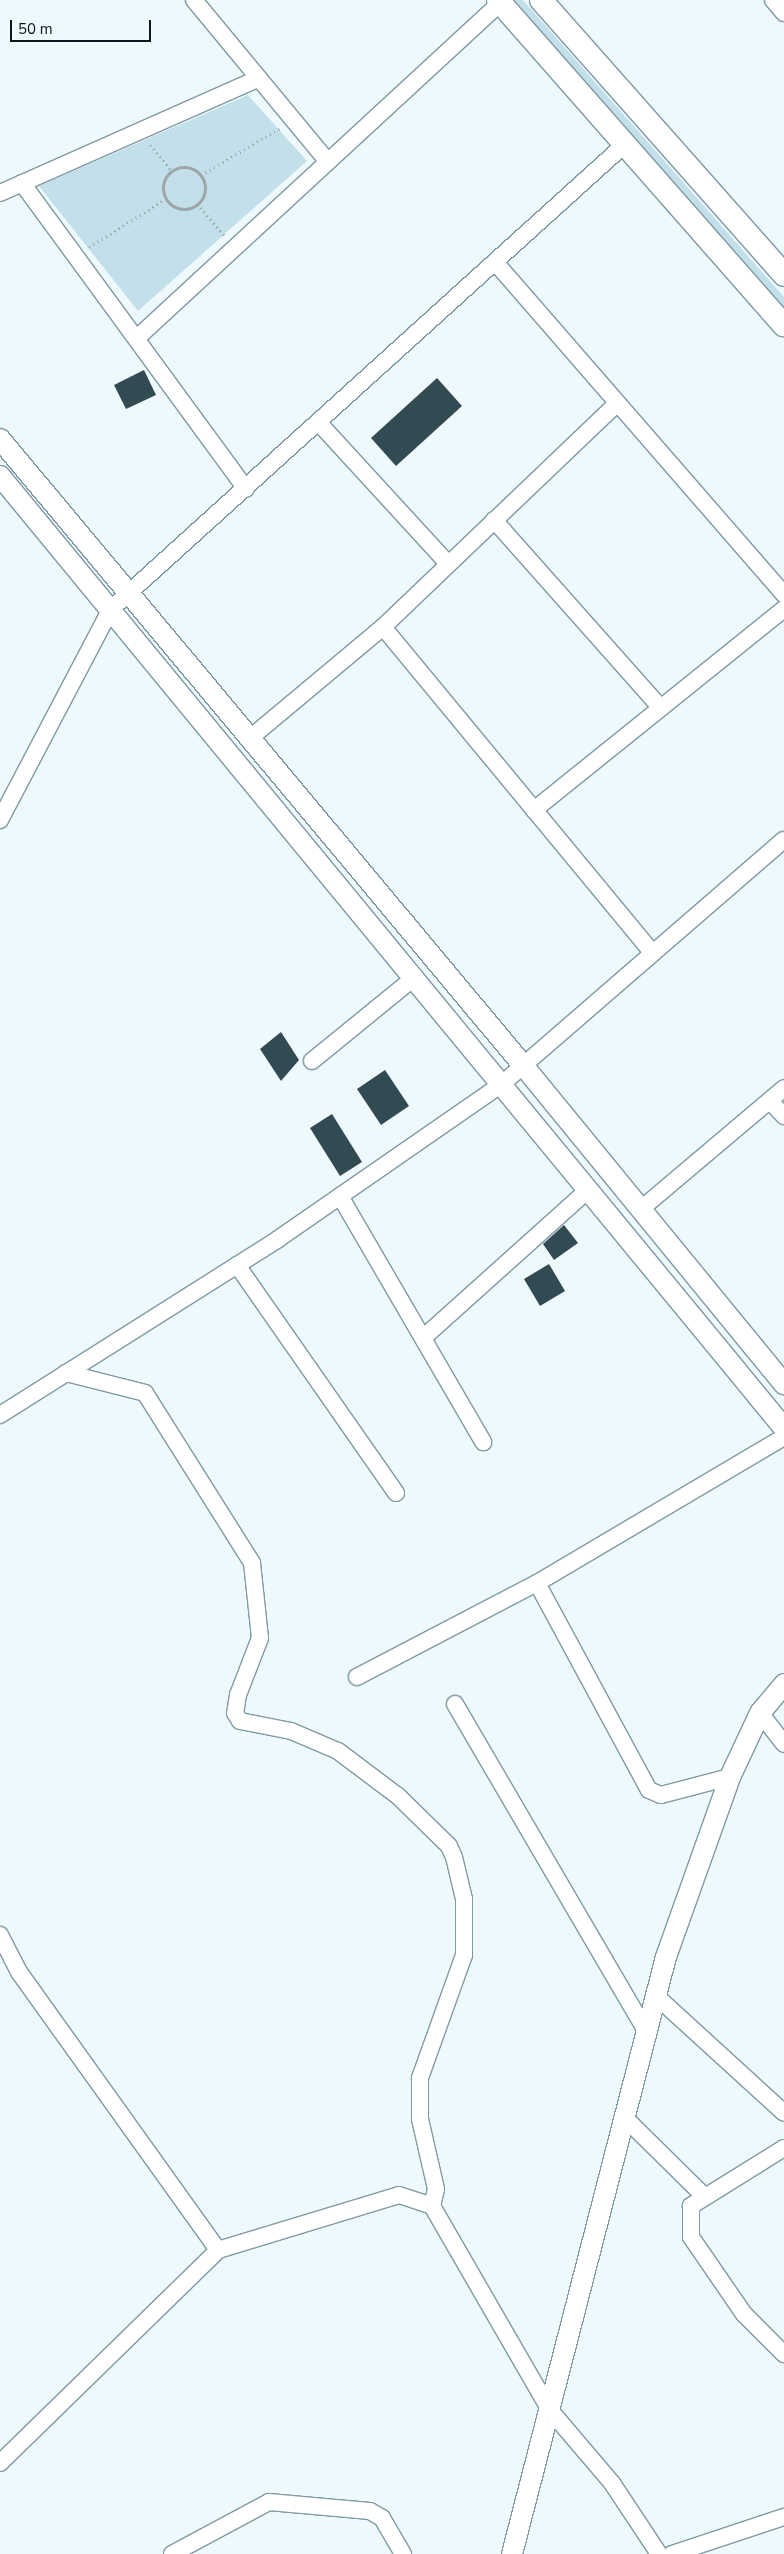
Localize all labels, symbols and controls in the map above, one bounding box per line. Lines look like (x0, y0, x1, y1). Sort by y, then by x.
scale bar (12, 10, 154, 42)
text: 50 m (18, 19, 53, 39)

